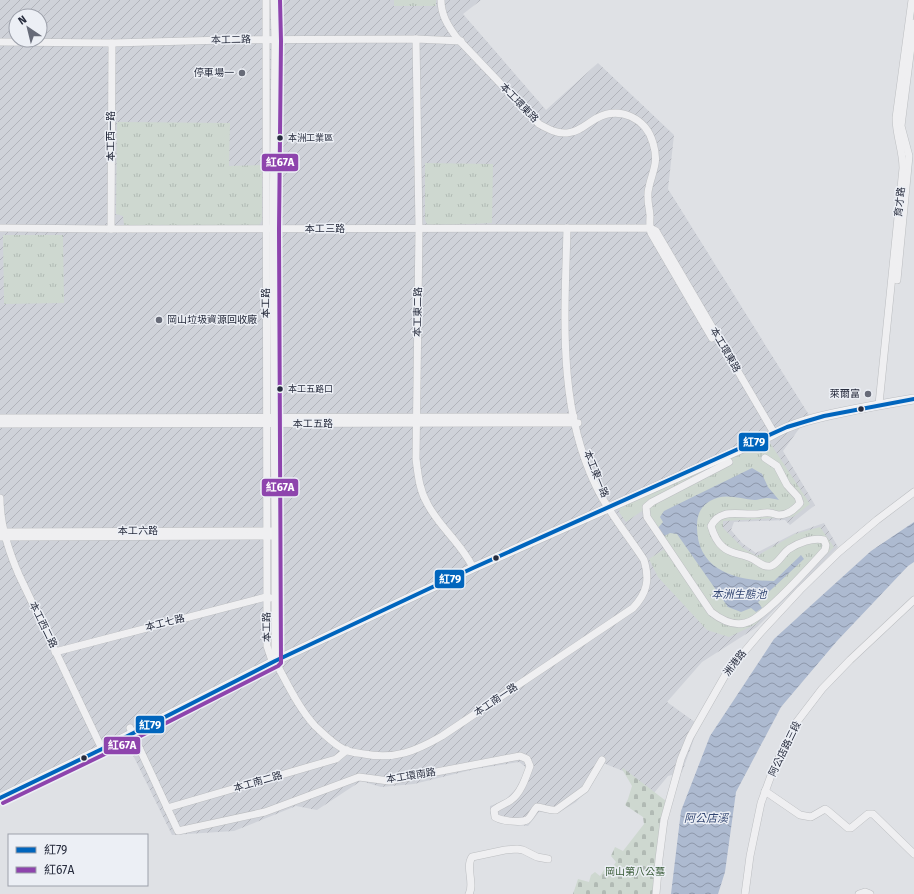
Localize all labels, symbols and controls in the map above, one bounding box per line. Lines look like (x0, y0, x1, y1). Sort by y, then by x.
north arrow (8, 8, 48, 48)
text: N (16, 13, 29, 28)
street label: 本工二路 (211, 34, 251, 46)
place label: 停車場一 (194, 67, 234, 79)
marker: 停車場一 (237, 68, 247, 78)
street label: 本工環東路 (497, 81, 541, 125)
street label: 本工西一路 (105, 111, 117, 161)
place label: 本洲工業區 (288, 132, 333, 143)
marker: 本洲工業區 (275, 133, 285, 143)
line badge: 紅67A (261, 153, 299, 172)
text: 紅67A (266, 156, 295, 169)
street label: 育才路 (892, 186, 908, 218)
street label: 本工三路 (305, 223, 345, 235)
street label: 本工東二路 (412, 287, 424, 337)
street label: 本工路 (260, 288, 272, 318)
place label: 岡山垃圾資源回收廠 (167, 314, 257, 326)
marker: 岡山垃圾資源回收廠 (154, 315, 164, 325)
street label: 本工環東路 (707, 325, 743, 375)
marker: 本工五路口 (275, 384, 285, 394)
place label: 本工五路口 (288, 384, 333, 394)
place label: 萊爾富 (830, 388, 860, 400)
marker: 萊爾富 (863, 389, 873, 399)
unlabelled marker (856, 404, 866, 414)
street label: 本工五路 (293, 418, 333, 430)
line badge: 紅79 (738, 432, 769, 452)
text: 紅79 (743, 436, 765, 449)
street label: 本工東一路 (581, 449, 611, 499)
line badge: 紅67A (261, 478, 299, 497)
text: 紅67A (266, 481, 295, 494)
street label: 本工六路 (118, 525, 158, 537)
unlabelled marker (491, 553, 501, 563)
line badge: 紅79 (434, 569, 465, 589)
text: 紅79 (439, 573, 461, 586)
water label: 本洲生態池 (712, 588, 767, 601)
street label: 本工西二路 (27, 600, 59, 650)
street label: 本工七路 (144, 612, 186, 634)
street label: 本工路 (261, 612, 273, 642)
street label: 洲港路 (721, 647, 749, 679)
street label: 本工南一路 (472, 681, 520, 719)
line badge: 紅79 (135, 715, 165, 734)
text: 紅79 (139, 719, 161, 732)
street label: 阿公店路三段 (766, 719, 804, 779)
line badge: 紅67A (103, 736, 141, 755)
text: 紅67A (108, 739, 137, 752)
unlabelled marker (79, 753, 89, 763)
street label: 本工環南路 (385, 766, 437, 786)
street label: 本工南二路 (232, 769, 284, 795)
water label: 阿公店溪 (684, 812, 730, 825)
legend (8, 834, 148, 886)
text: 紅79 (44, 843, 67, 857)
text: 紅67A (44, 863, 74, 877)
park label: 岡山第八公墓 (605, 866, 665, 878)

